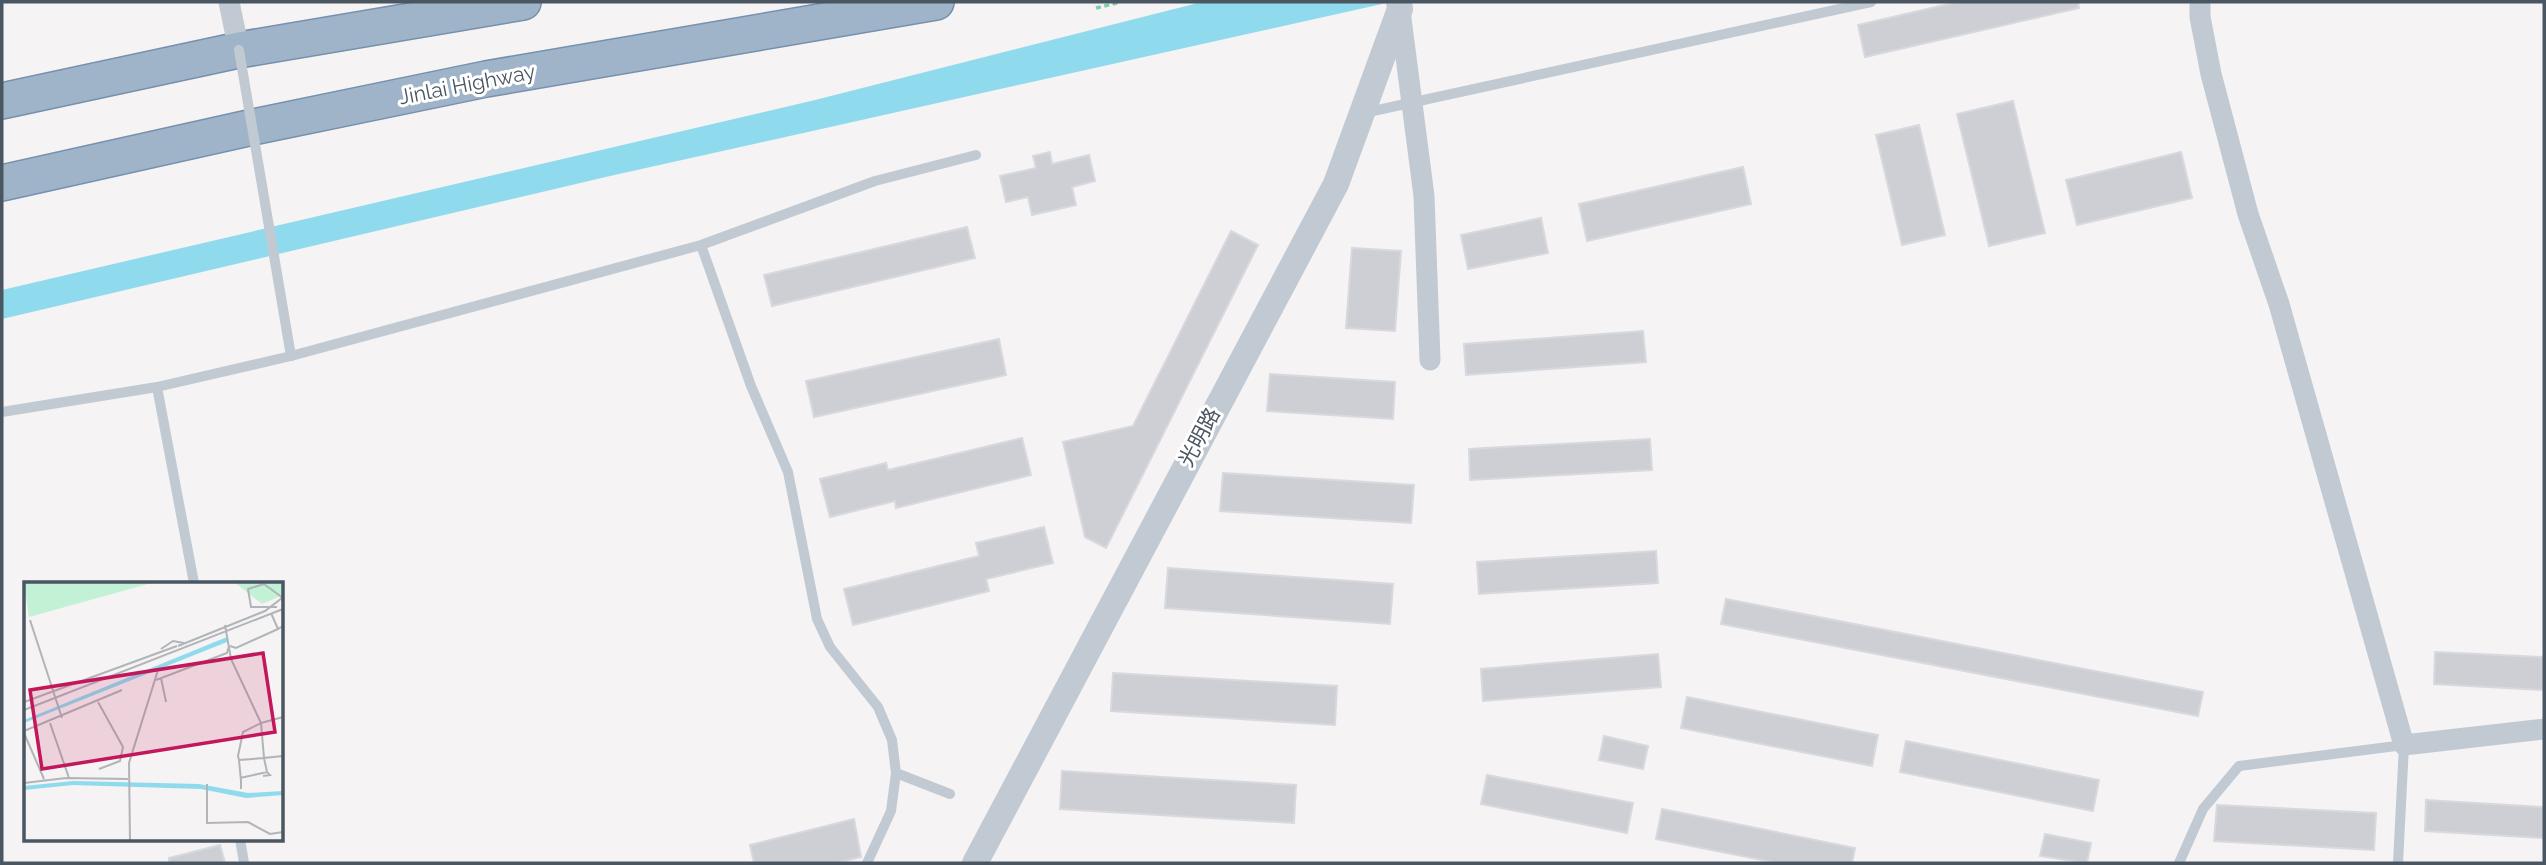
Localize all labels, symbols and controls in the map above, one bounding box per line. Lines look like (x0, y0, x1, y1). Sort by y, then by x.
street label: Jinlai Highway (397, 59, 537, 109)
street label: 光明路 (1173, 403, 1225, 471)
inset map (24, 582, 284, 840)

